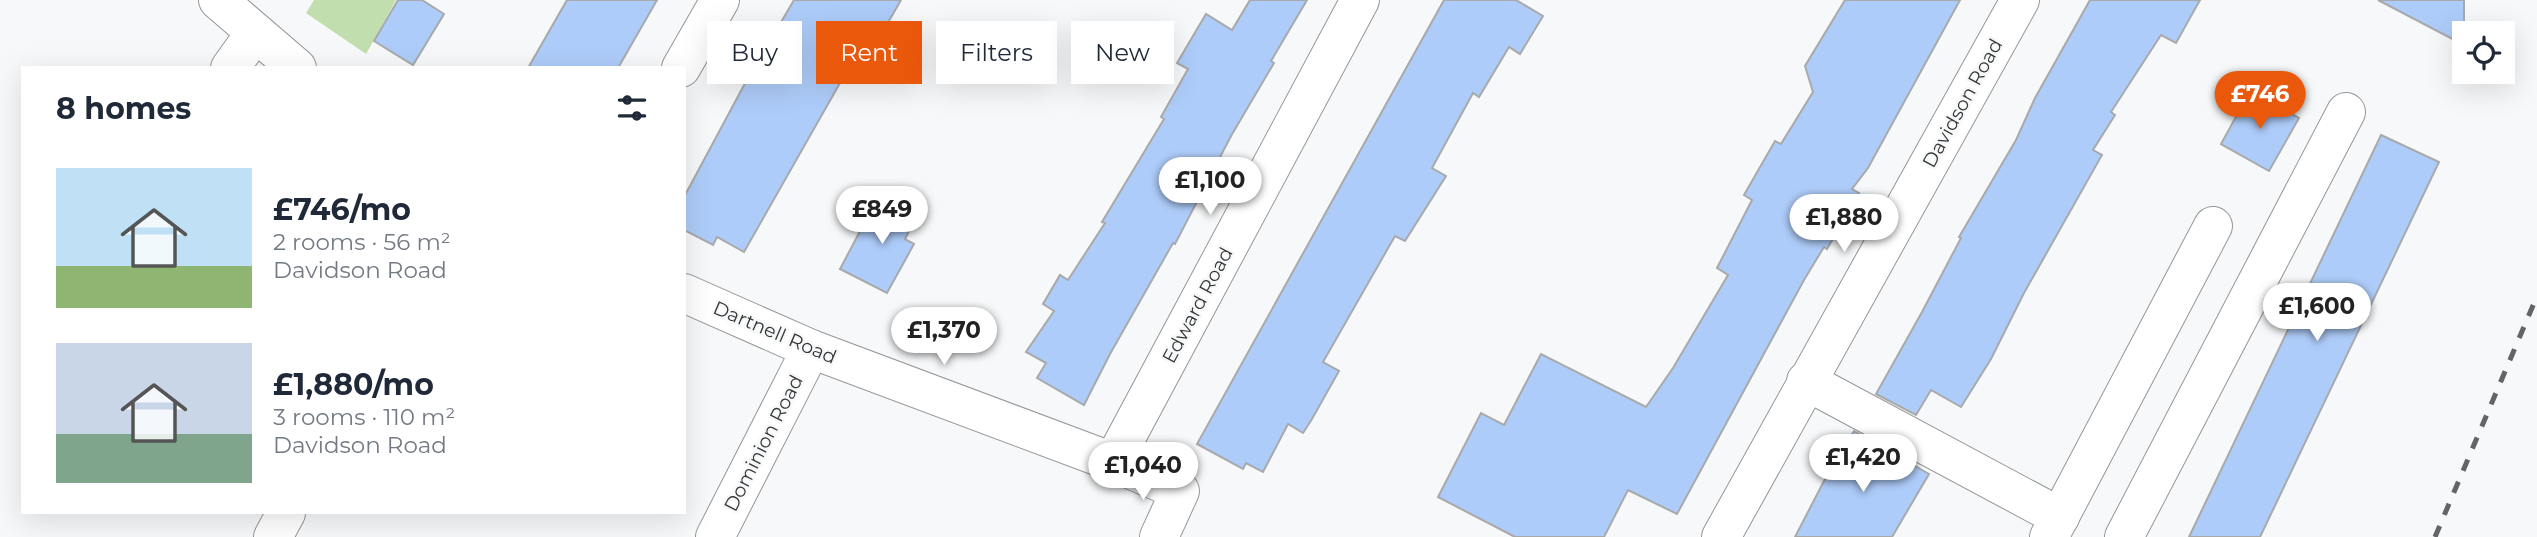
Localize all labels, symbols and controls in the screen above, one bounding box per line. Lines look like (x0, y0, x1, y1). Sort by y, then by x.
chip: Buy (707, 21, 802, 84)
chip: Rent (816, 21, 922, 84)
chip: Filters (936, 21, 1057, 84)
chip: New (1071, 21, 1174, 84)
map controls (2452, 21, 2515, 84)
button: locate (2452, 21, 2515, 84)
street label: Davidson Road (1918, 35, 2007, 172)
pin: £746 (2219, 72, 2301, 131)
text: £746 (2231, 80, 2289, 108)
icon: filters (613, 89, 651, 127)
text: 8 homes (56, 90, 191, 127)
pin: £1,100 (1153, 158, 1267, 217)
text: £1,100 (1175, 166, 1245, 194)
pin: £849 (841, 187, 923, 246)
text: £746/mo (273, 191, 411, 228)
pin: £1,880 (1787, 194, 1901, 254)
text: £849 (852, 195, 912, 223)
icon: home (112, 196, 196, 280)
text: £1,880 (1806, 203, 1882, 231)
text: 2 rooms · 56 m² (273, 228, 451, 256)
street label: Edward Road (1157, 243, 1238, 367)
text: Davidson Road (273, 256, 447, 284)
pin: £1,600 (2260, 284, 2374, 343)
text: £1,600 (2279, 292, 2355, 320)
street label: Dartnell Road (710, 296, 840, 369)
pin: £1,370 (887, 308, 1001, 367)
text: £1,370 (907, 316, 981, 344)
text: £1,880/mo (273, 366, 434, 403)
icon: home (112, 371, 196, 455)
street label: Dominion Road (719, 371, 808, 515)
text: 3 rooms · 110 m² (273, 403, 455, 431)
text: Davidson Road (273, 431, 447, 459)
pin: £1,420 (1806, 434, 1920, 494)
pin: £1,040 (1086, 442, 1200, 502)
text: £1,420 (1825, 443, 1901, 471)
text: £1,040 (1104, 451, 1182, 479)

